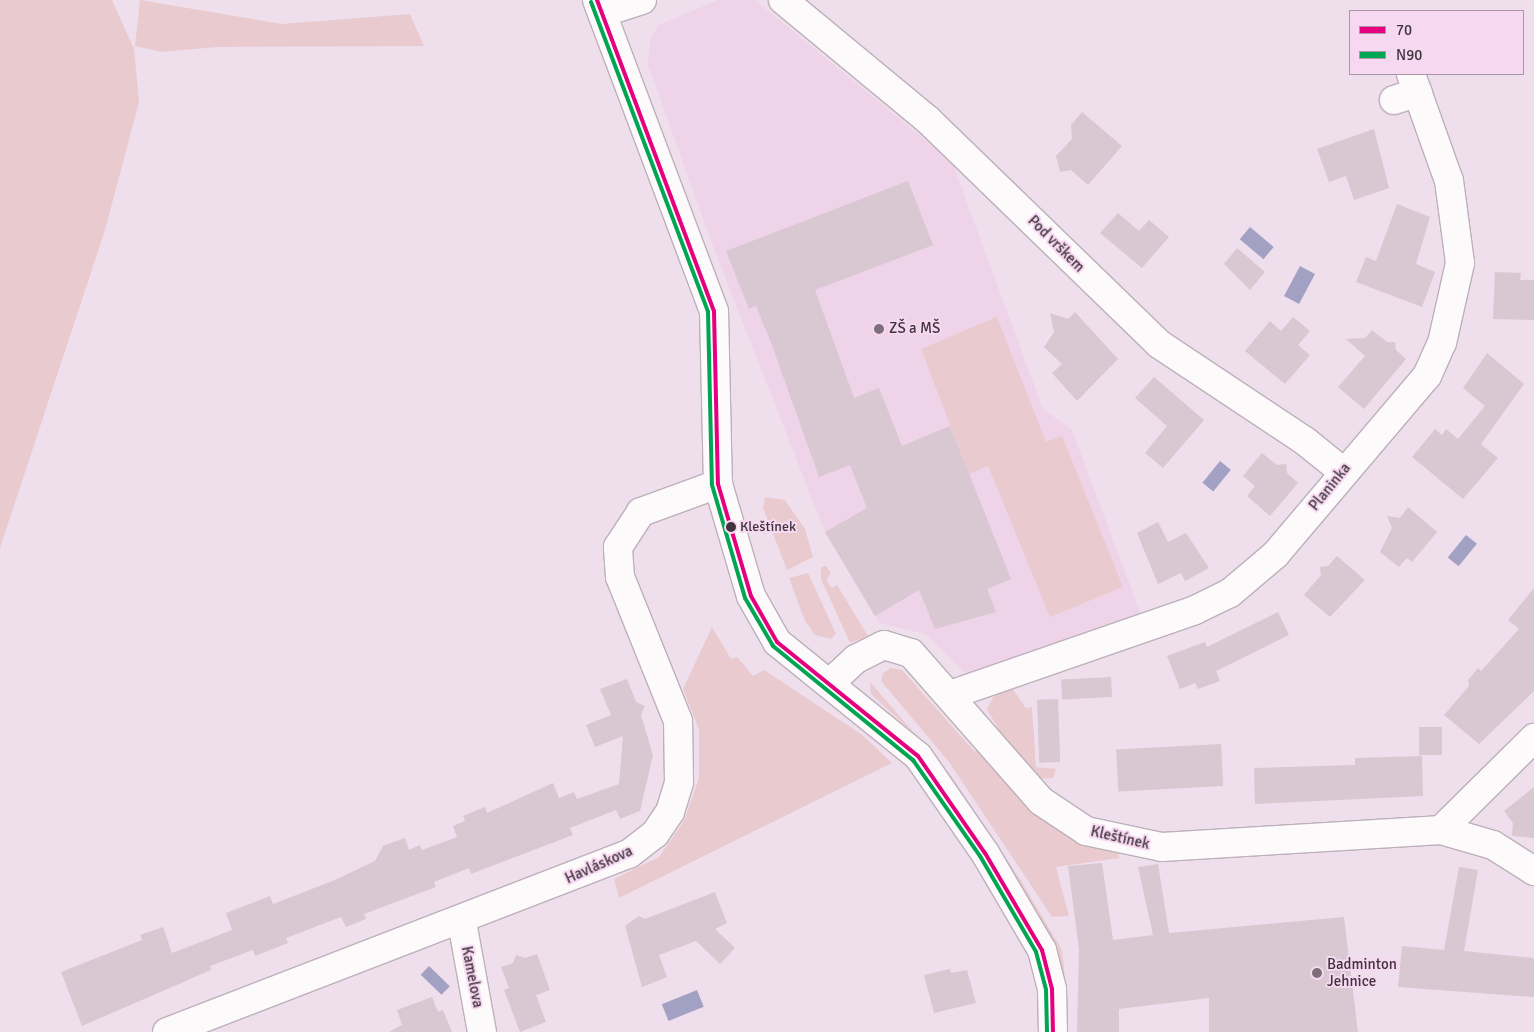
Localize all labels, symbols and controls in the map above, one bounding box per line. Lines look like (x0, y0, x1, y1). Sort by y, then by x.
legend (1349, 10, 1524, 75)
text: 70 (1396, 21, 1412, 39)
text: N90 (1396, 46, 1422, 64)
street label: Pod vrškem (1024, 212, 1088, 276)
place label: ZŠ a MŠ (889, 320, 940, 338)
marker: ZŠ a MŠ (873, 323, 885, 335)
street label: Planinka (1305, 460, 1355, 514)
place label: Kleštínek (740, 519, 796, 535)
marker: Kleštínek (726, 522, 736, 532)
street label: Kleštínek (1089, 822, 1151, 854)
street label: Havláskova (562, 842, 636, 888)
street label: Kamelova (457, 945, 487, 1009)
place label: Badminton Jehnice (1327, 955, 1397, 990)
marker: Badminton Jehnice (1311, 967, 1323, 979)

